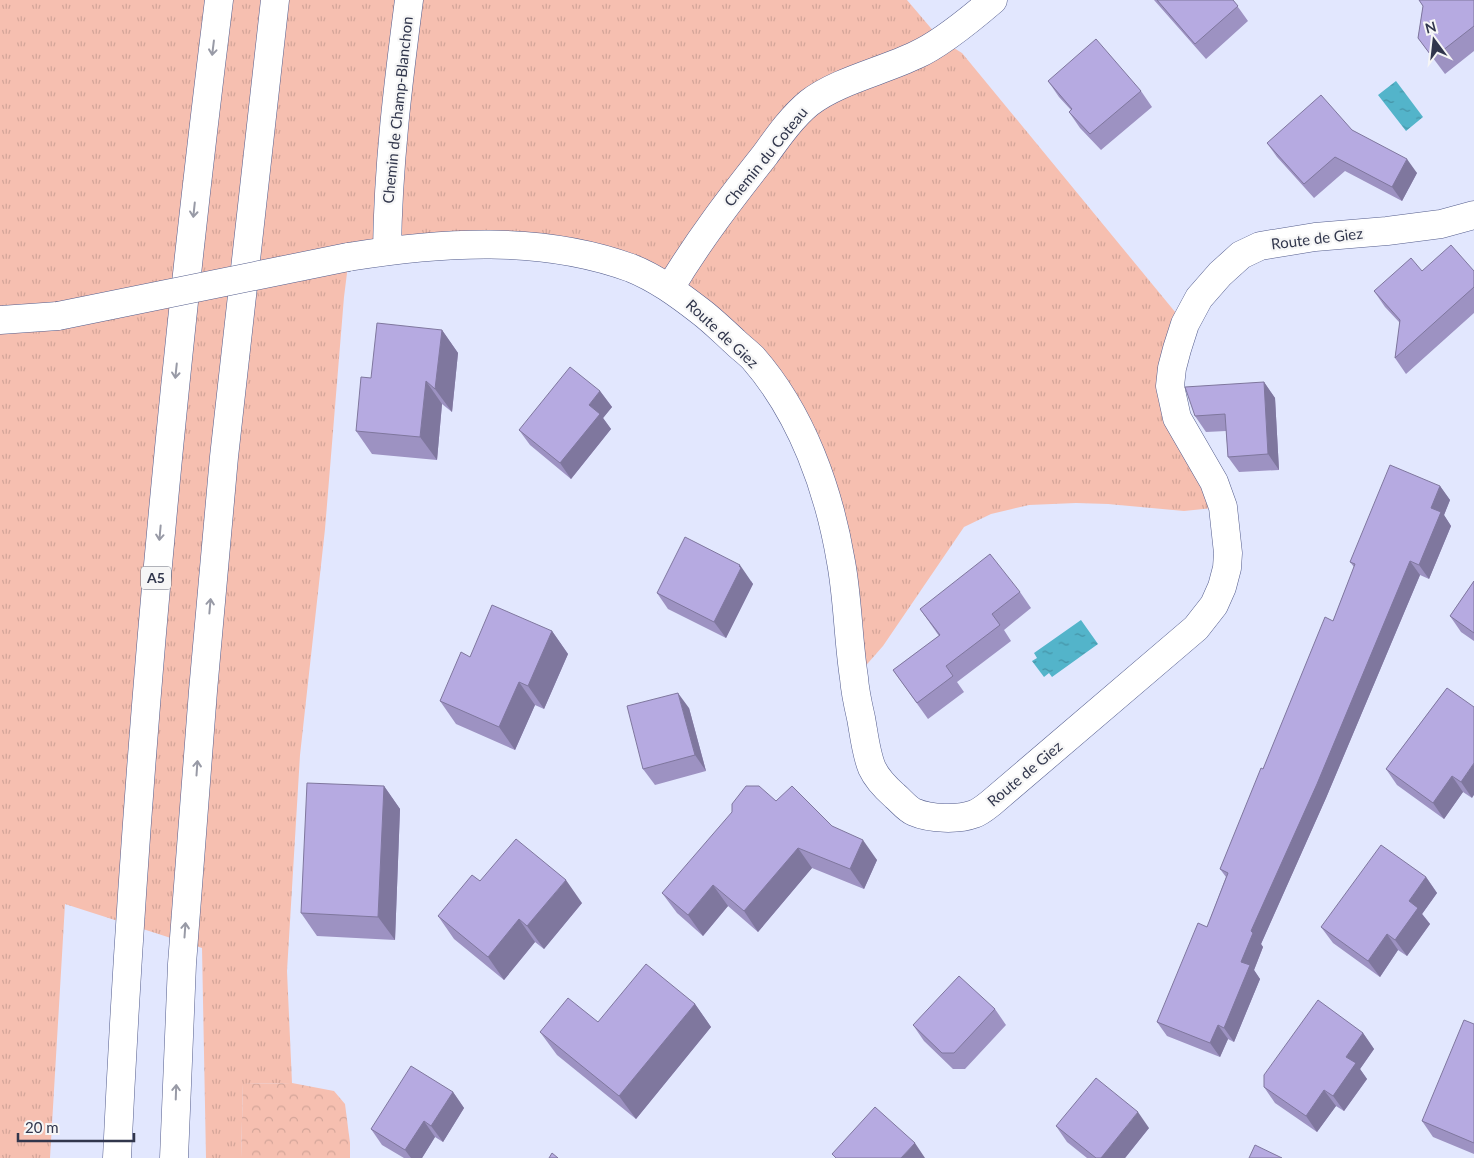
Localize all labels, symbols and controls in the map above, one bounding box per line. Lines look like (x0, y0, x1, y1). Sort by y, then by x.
street label: Chemin de Champ-Blanchon (378, 15, 416, 204)
north arrow (1409, 15, 1459, 65)
text: N (1423, 17, 1438, 37)
one-way arrow (208, 40, 218, 56)
street label: Chemin du Coteau (720, 103, 811, 210)
one-way arrow (189, 201, 199, 217)
street label: Route de Giez (1270, 223, 1364, 253)
street label: Route de Giez (683, 295, 763, 371)
one-way arrow (171, 363, 181, 379)
one-way arrow (156, 525, 165, 541)
road number: A5 (141, 566, 171, 590)
one-way arrow (206, 598, 215, 614)
street label: Route de Giez (983, 737, 1066, 810)
one-way arrow (192, 760, 202, 776)
one-way arrow (180, 922, 189, 938)
one-way arrow (172, 1084, 181, 1100)
scale bar (18, 1110, 134, 1142)
text: 20 m (25, 1118, 59, 1136)

